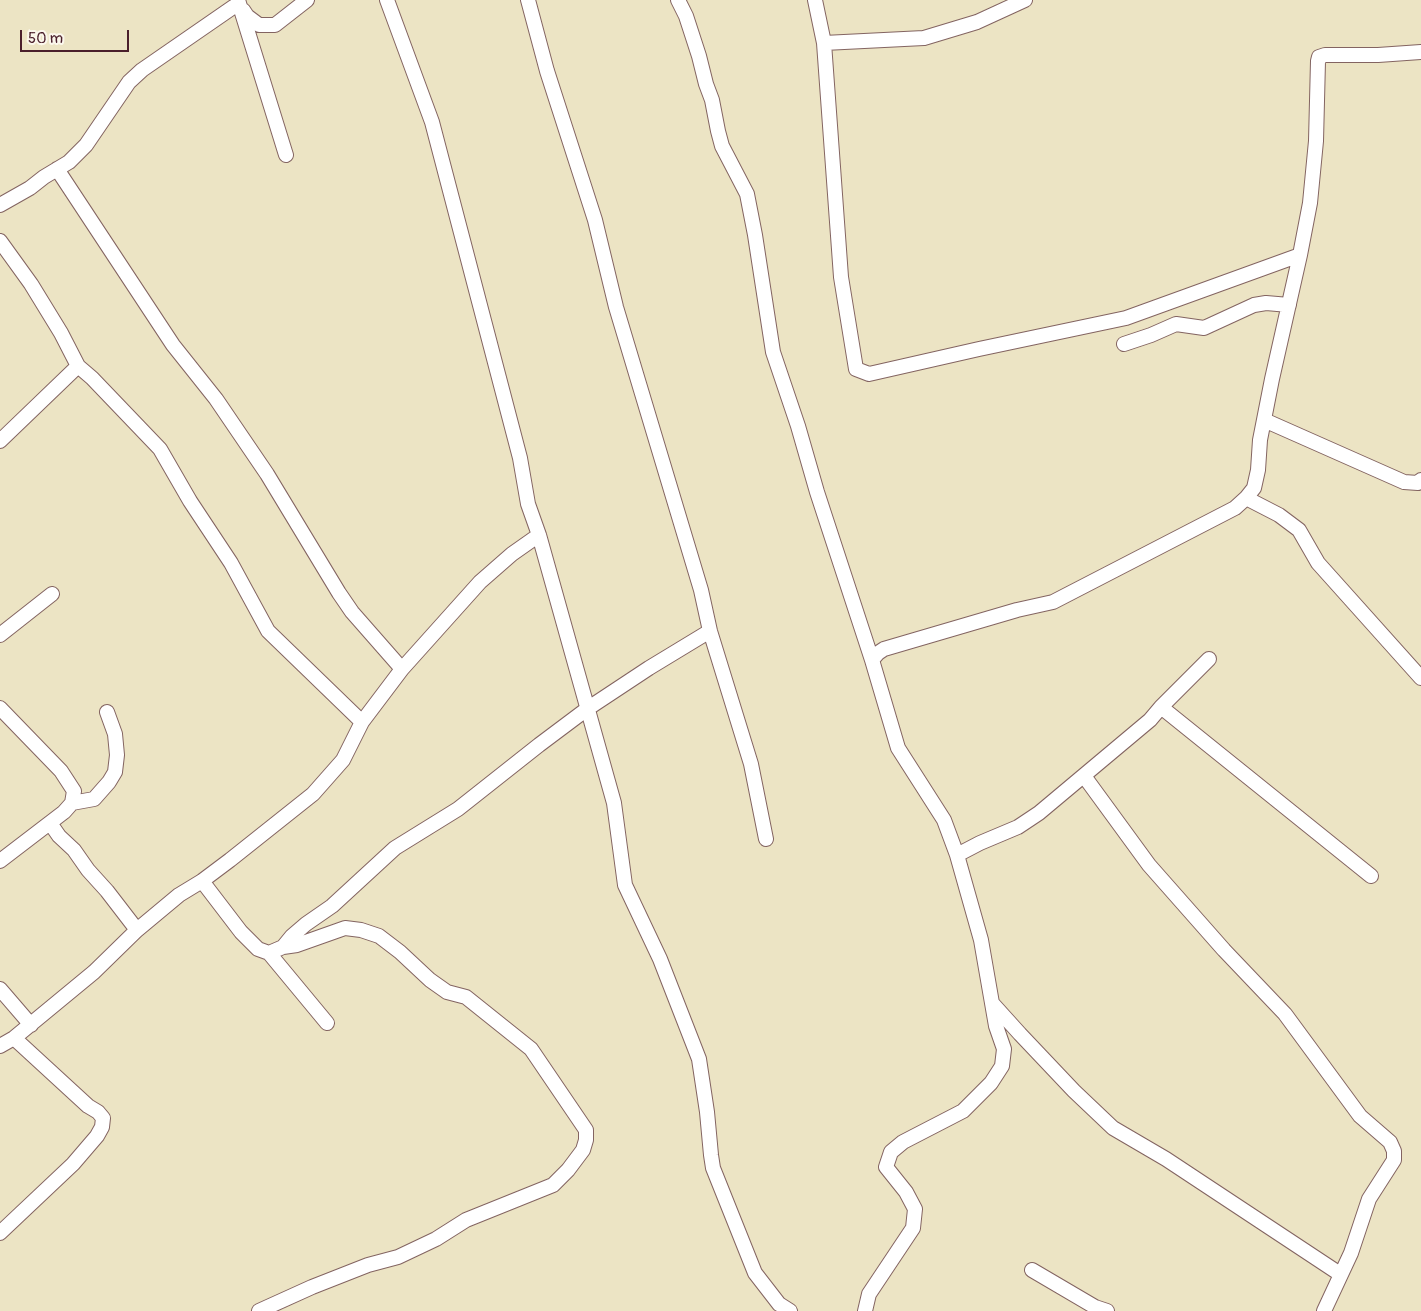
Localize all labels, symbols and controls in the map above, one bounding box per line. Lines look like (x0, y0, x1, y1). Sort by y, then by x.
scale bar (22, 20, 131, 52)
text: 50 m (28, 29, 63, 48)

